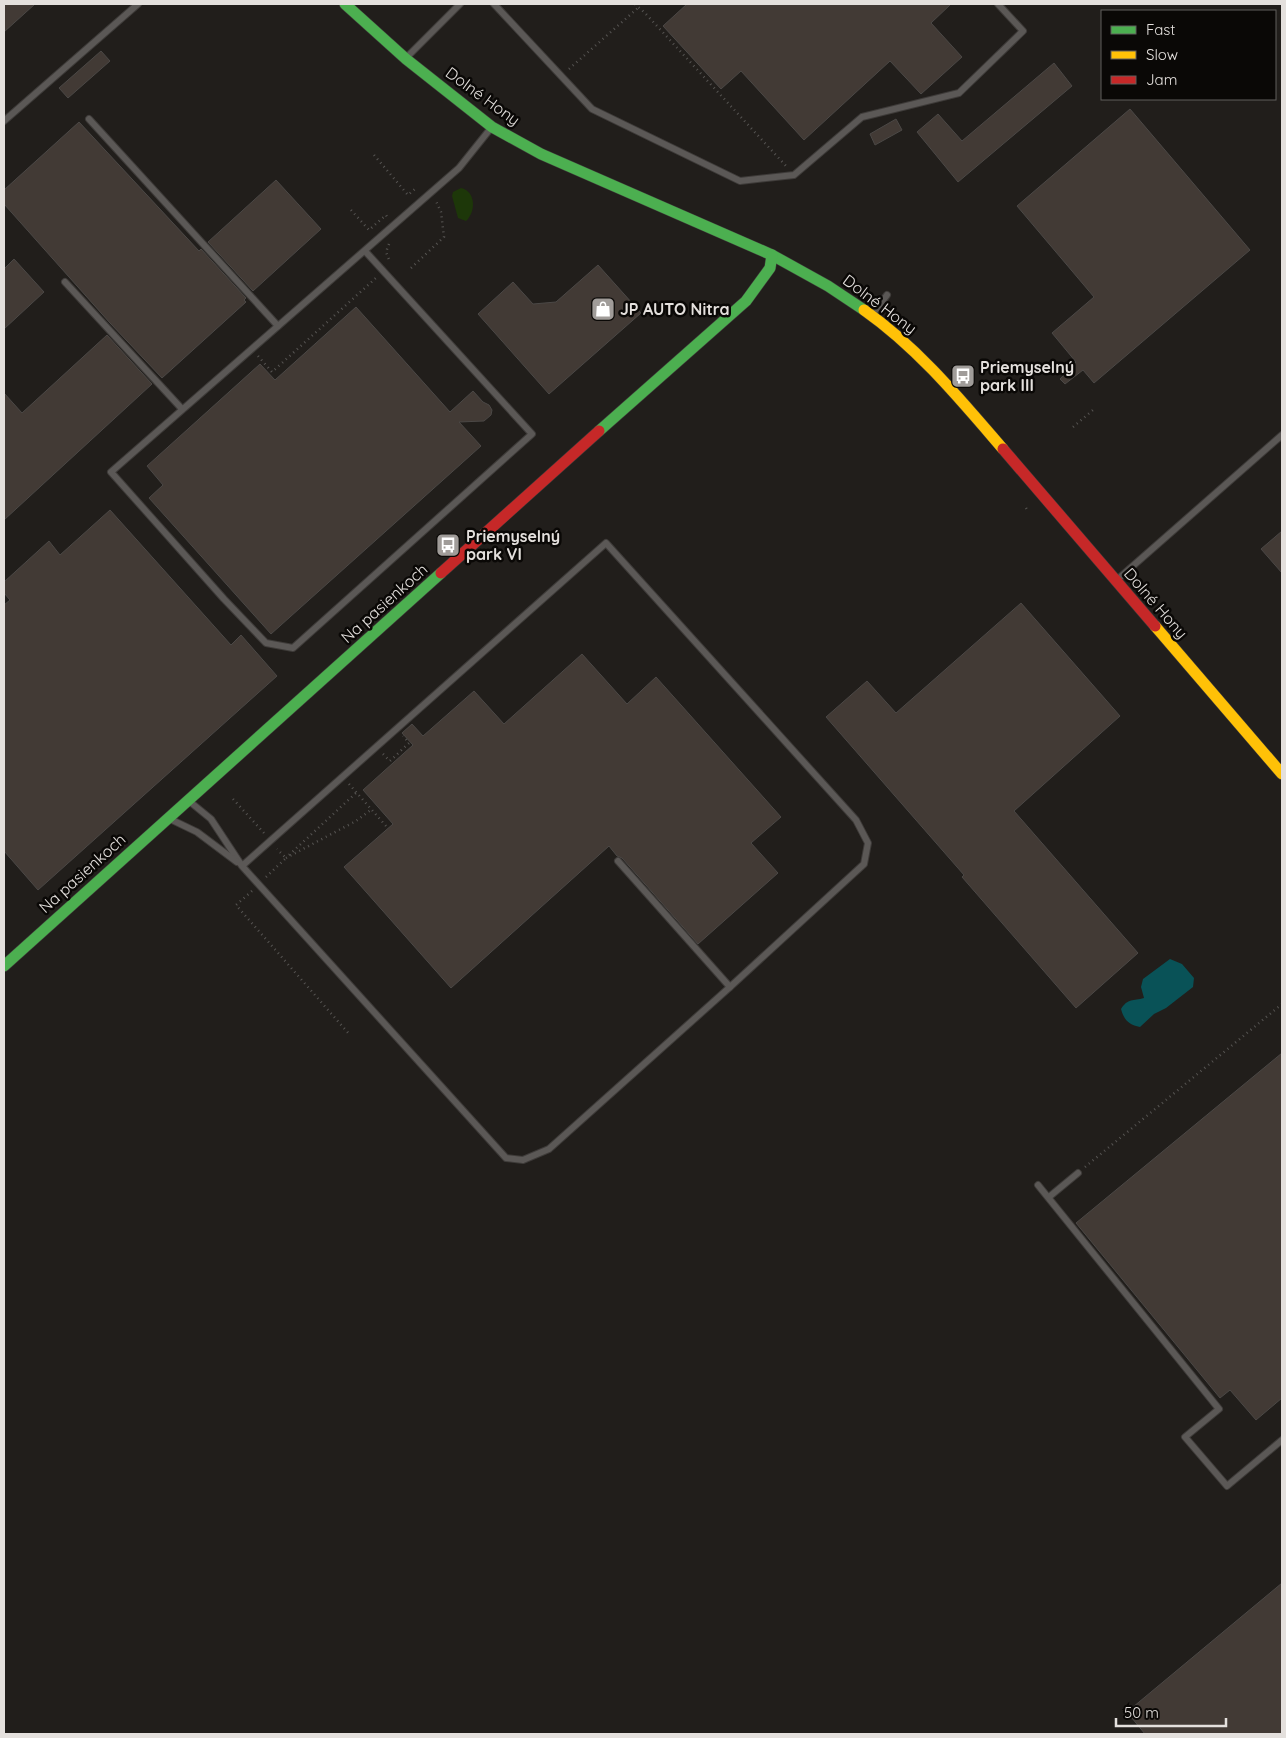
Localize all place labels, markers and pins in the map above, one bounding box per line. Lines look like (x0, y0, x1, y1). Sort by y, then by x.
shop icon: JP AUTO Nitra (590, 296, 616, 322)
place label: JP AUTO Nitra (620, 299, 730, 319)
place label: Priemyselný park III (980, 357, 1074, 395)
bus stop icon: Priemyselný park III (950, 363, 976, 389)
place label: Priemyselný park VI (466, 526, 560, 564)
bus stop icon: Priemyselný park VI (435, 532, 461, 558)

